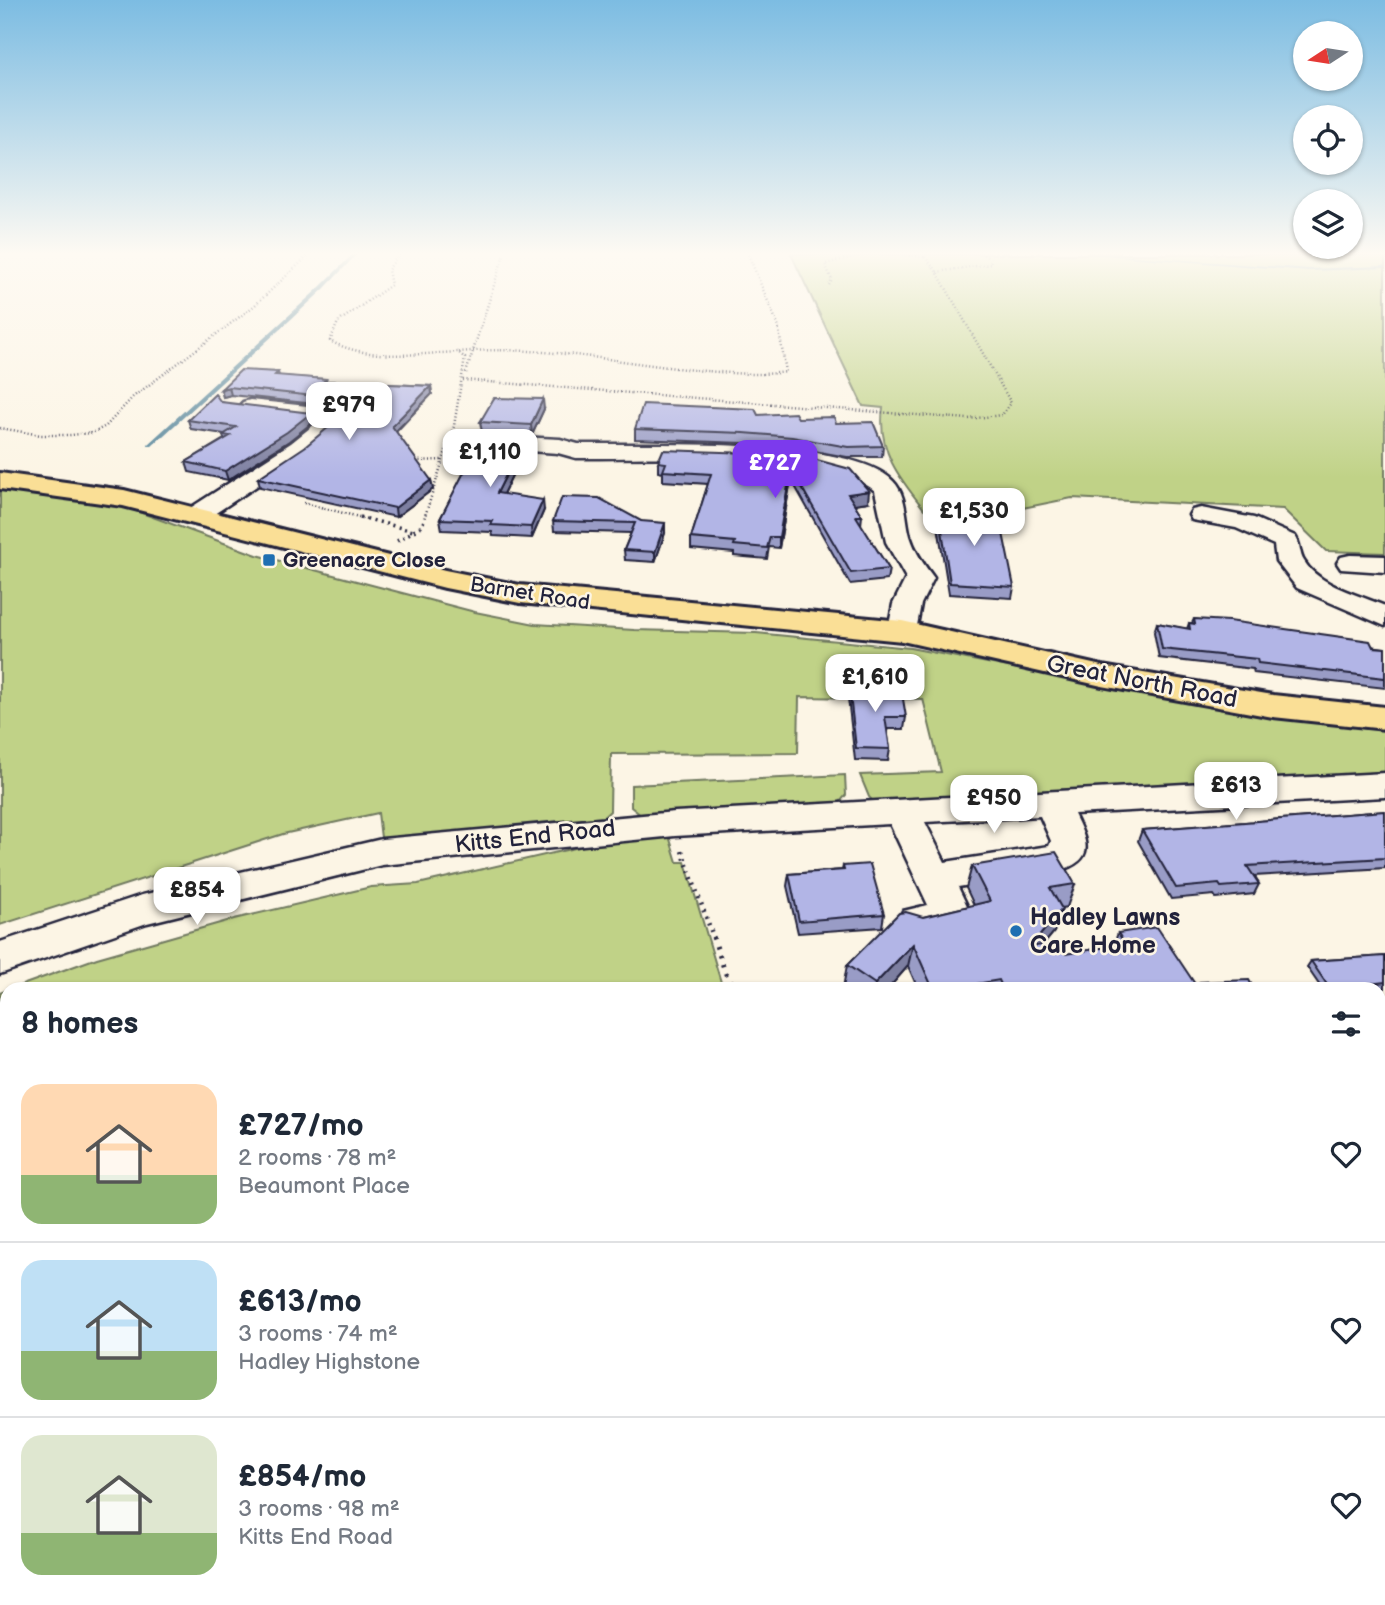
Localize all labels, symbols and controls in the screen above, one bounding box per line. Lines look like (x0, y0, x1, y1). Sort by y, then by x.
north arrow (1293, 21, 1363, 91)
map controls (1293, 21, 1363, 259)
button: locate (1293, 105, 1363, 175)
button: layers (1293, 189, 1363, 259)
pin: £979 (308, 382, 390, 442)
text: £979 (322, 391, 376, 419)
pin: £1,110 (433, 430, 547, 489)
text: £1,110 (459, 438, 521, 466)
pin: £727 (734, 440, 816, 500)
text: £727 (749, 449, 801, 477)
pin: £1,530 (917, 489, 1031, 548)
text: £1,530 (939, 497, 1009, 525)
place label: Greenacre Close (283, 548, 446, 573)
marker: Greenacre Close (261, 552, 277, 568)
street label: Barnet Road (468, 572, 592, 615)
street label: Great North Road (1044, 649, 1240, 714)
pin: £1,610 (818, 654, 932, 714)
text: £1,610 (841, 663, 909, 691)
pin: £613 (1195, 762, 1277, 822)
text: £613 (1210, 771, 1262, 799)
pin: £950 (953, 776, 1035, 835)
text: £950 (966, 784, 1022, 812)
street label: Kitts End Road (453, 814, 617, 859)
pin: £854 (156, 867, 238, 927)
text: £854 (170, 876, 224, 904)
place label: Hadley Lawns Care Home (1030, 903, 1180, 960)
marker: Hadley Lawns Care Home (1008, 923, 1024, 939)
icon: filters (1327, 1005, 1365, 1043)
text: 8 homes (21, 1006, 138, 1042)
text: £727/mo (238, 1108, 364, 1144)
icon: home (77, 1112, 161, 1196)
icon: heart (1327, 1135, 1365, 1173)
text: 2 rooms · 78 m² (238, 1144, 396, 1172)
text: Beaumont Place (238, 1172, 410, 1200)
text: £613/mo (238, 1284, 362, 1320)
icon: home (77, 1288, 161, 1372)
icon: heart (1327, 1311, 1365, 1349)
text: 3 rooms · 74 m² (238, 1320, 398, 1348)
text: Hadley Highstone (238, 1348, 420, 1376)
text: £854/mo (238, 1459, 366, 1495)
icon: home (77, 1463, 161, 1547)
icon: heart (1327, 1486, 1365, 1524)
text: 3 rooms · 98 m² (238, 1495, 400, 1523)
text: Kitts End Road (238, 1523, 393, 1551)

